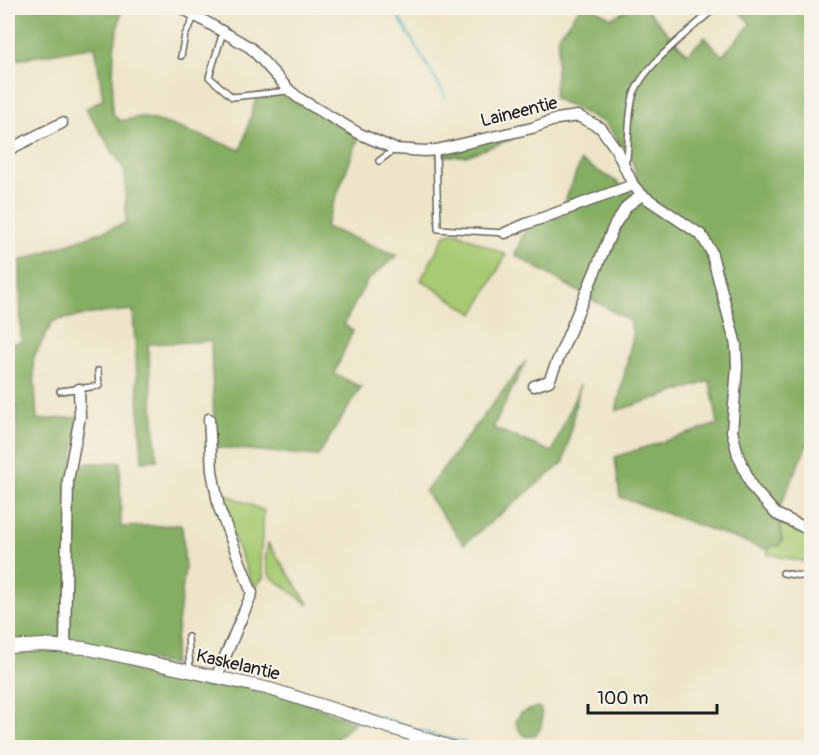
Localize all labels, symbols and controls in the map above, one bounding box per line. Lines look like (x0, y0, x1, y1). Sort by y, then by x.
street label: Laineentie (478, 91, 560, 133)
street label: Kaskelantie (194, 644, 282, 686)
scale bar (588, 677, 717, 715)
text: 100 m (597, 687, 649, 710)

